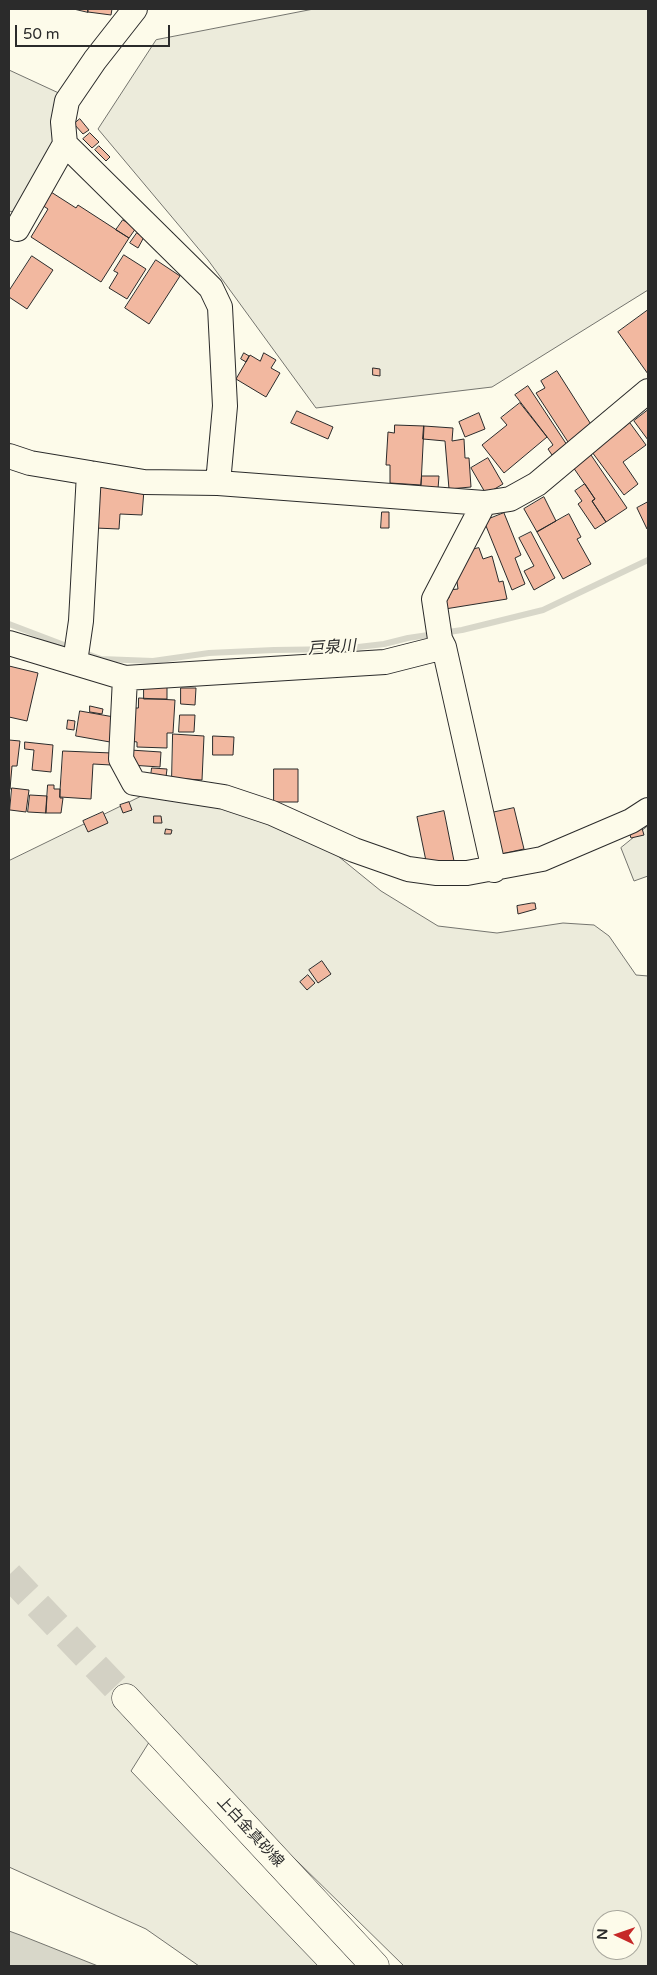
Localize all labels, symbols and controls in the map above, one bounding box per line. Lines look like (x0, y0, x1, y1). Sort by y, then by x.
scale bar (18, 15, 172, 47)
text: 50 m (23, 25, 60, 43)
water label: 戸泉川 (307, 637, 357, 659)
street label: 上白金真砂線 (213, 1793, 287, 1871)
north arrow (592, 1910, 642, 1960)
text: N (594, 1928, 611, 1940)

